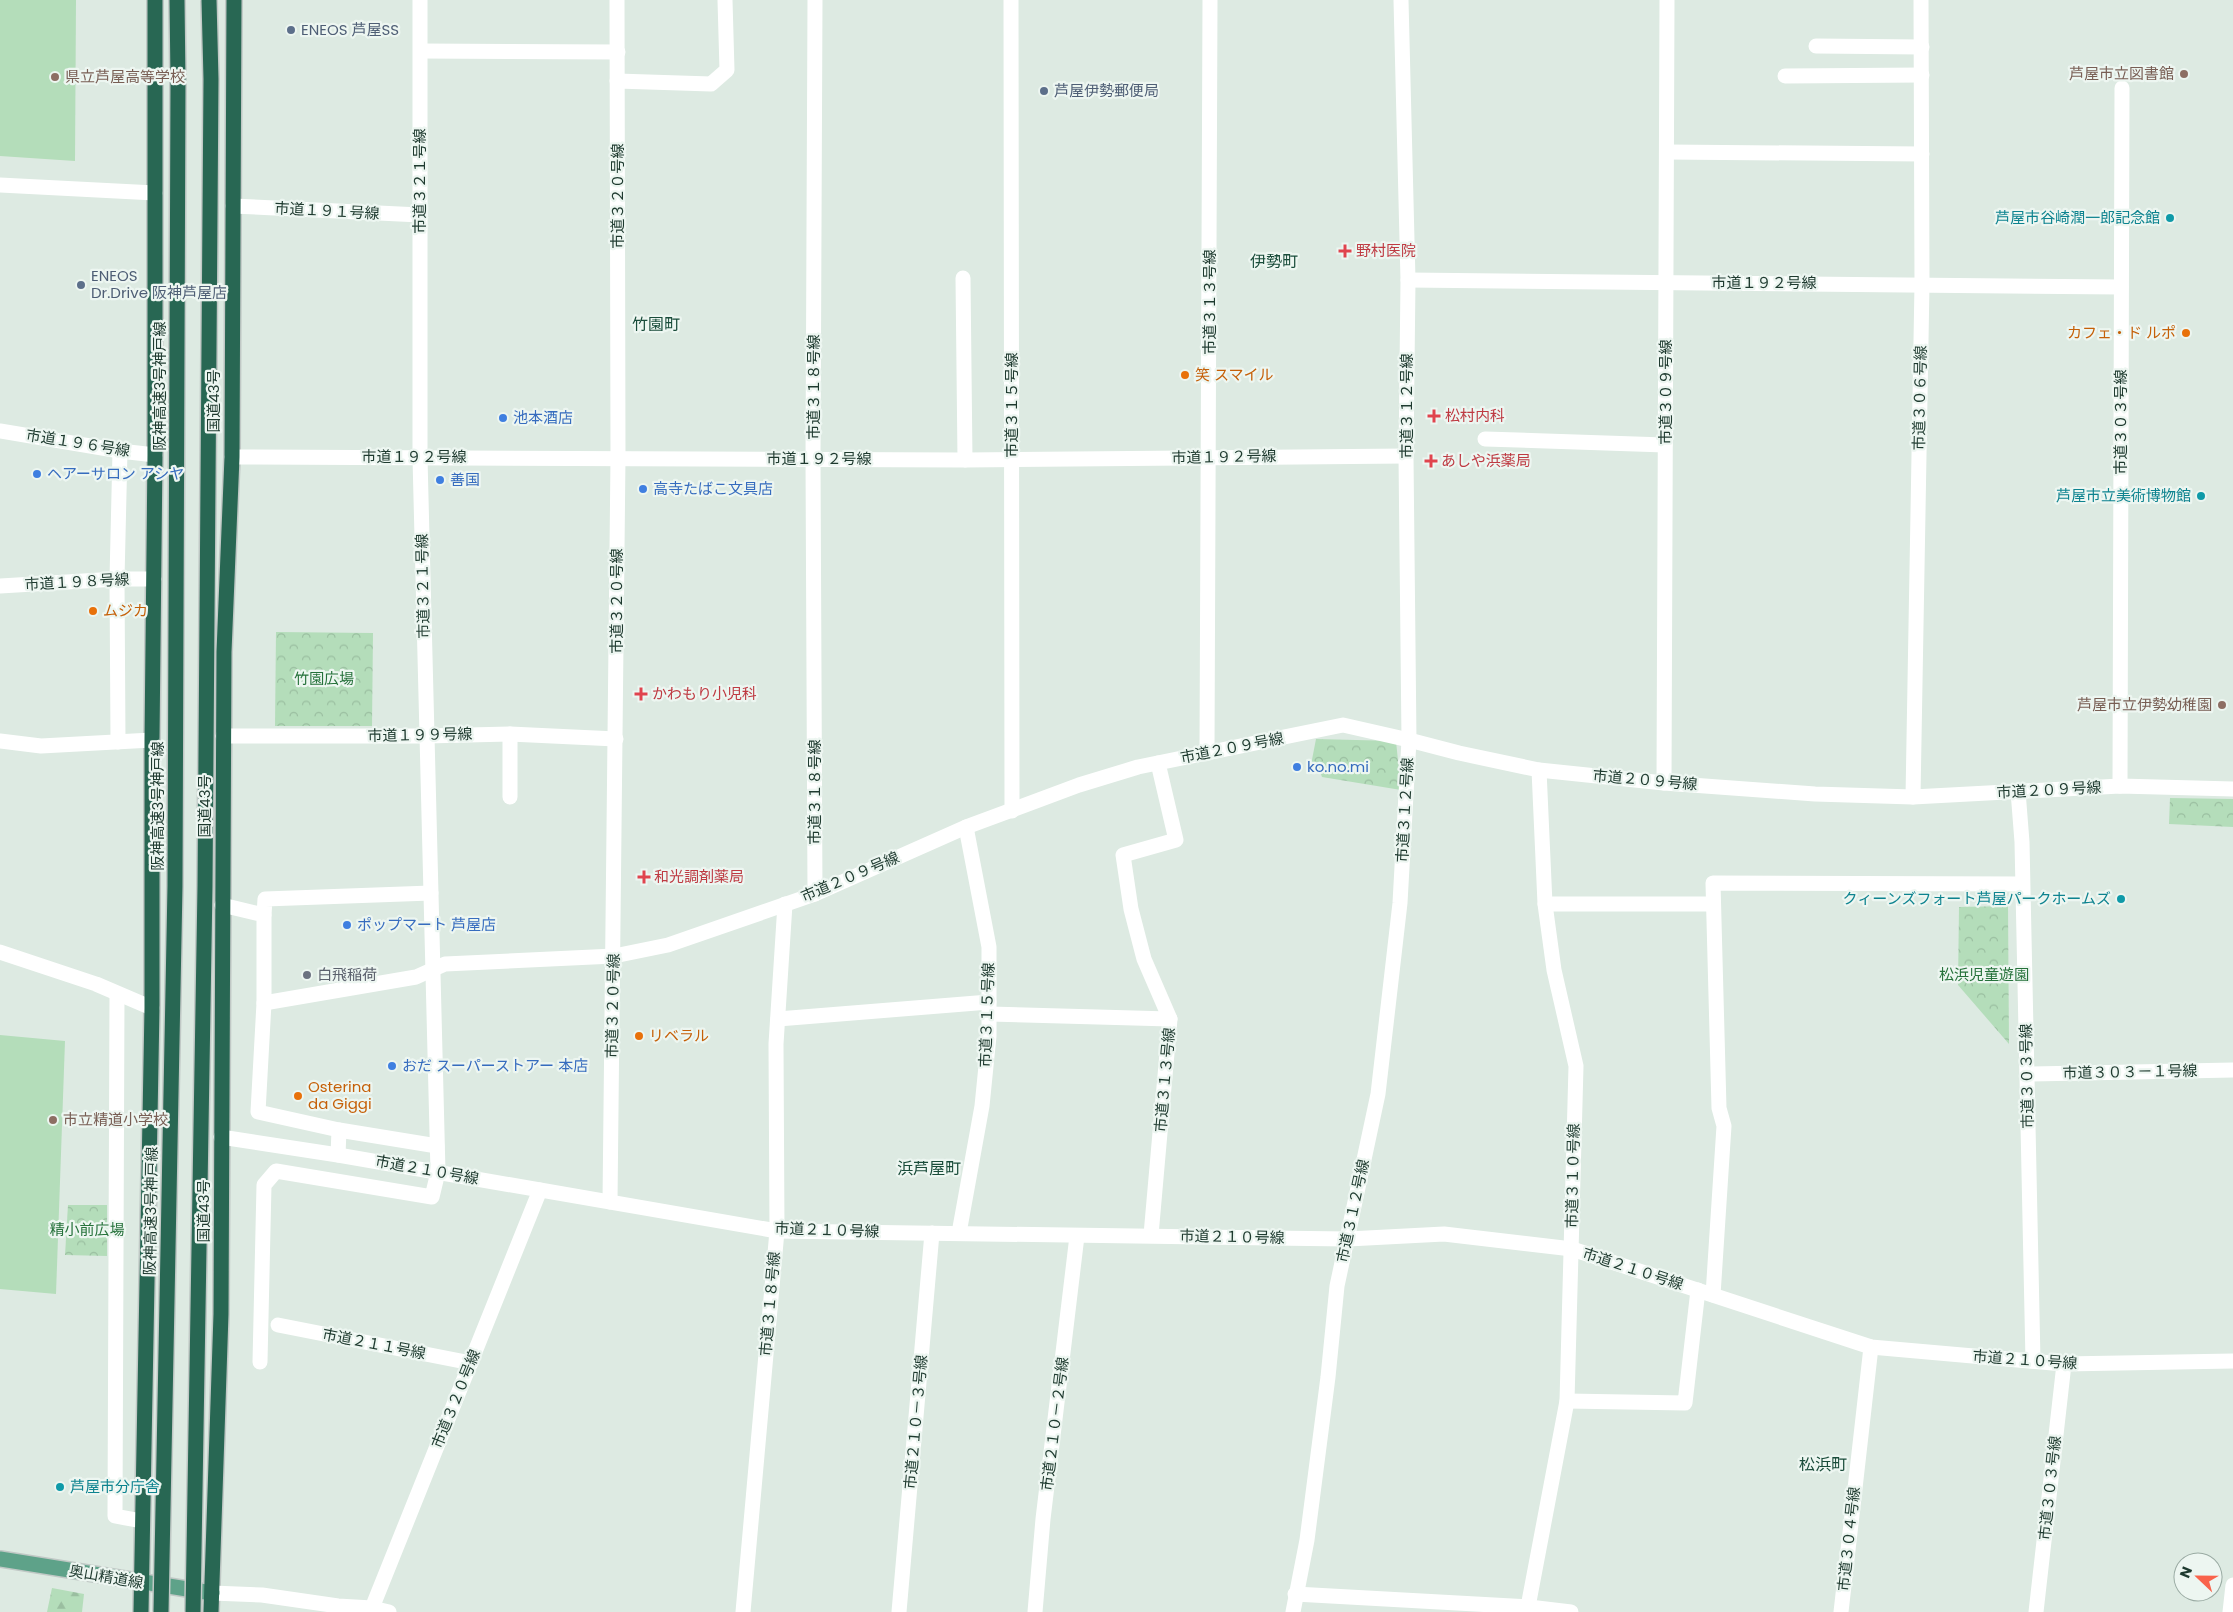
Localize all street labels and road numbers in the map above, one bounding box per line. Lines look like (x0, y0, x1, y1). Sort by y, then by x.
street label: 市道３２１号線 (409, 128, 430, 234)
street label: 市道３２０号線 (607, 143, 628, 249)
street label: 市道１９１号線 (274, 197, 380, 224)
street label: 市道３１３号線 (1199, 249, 1220, 355)
street label: 市道１９２号線 (1711, 272, 1817, 293)
street label: 阪神高速3号神戸線 (149, 322, 170, 450)
street label: 市道３１８号線 (803, 334, 824, 440)
street label: 市道３０９号線 (1655, 339, 1676, 445)
street label: 市道３０６号線 (1908, 345, 1931, 451)
street label: 市道３１５号線 (1001, 352, 1022, 458)
street label: 市道３１２号線 (1396, 353, 1417, 459)
street label: 国道43号 (203, 369, 224, 433)
street label: 市道３０３号線 (2110, 369, 2131, 475)
street label: 市道１９６号線 (25, 424, 132, 461)
street label: 市道１９２号線 (1171, 445, 1277, 468)
street label: 市道１９２号線 (361, 446, 467, 467)
street label: 市道１９２号線 (766, 448, 872, 469)
street label: 市道３２１号線 (411, 533, 434, 639)
street label: 市道３２０号線 (606, 548, 627, 654)
street label: 市道１９８号線 (24, 568, 130, 595)
street label: 市道１９９号線 (367, 723, 473, 746)
street label: 市道２０９号線 (1178, 727, 1285, 768)
street label: 市道３１８号線 (804, 739, 825, 845)
street label: 阪神高速3号神戸線 (147, 742, 168, 870)
street label: 市道３１２号線 (1391, 757, 1418, 863)
street label: 市道２０９号線 (1592, 764, 1698, 795)
street label: 国道43号 (194, 774, 215, 838)
street label: 市道２０９号線 (1996, 776, 2102, 803)
street label: 市道２０９号線 (797, 846, 902, 907)
street label: 市道３２０号線 (601, 953, 624, 1059)
street label: 市道３１５号線 (974, 962, 999, 1068)
street label: 市道３０３号線 (2015, 1023, 2038, 1129)
street label: 市道３１３号線 (1149, 1027, 1180, 1133)
street label: 市道３０３－１号線 (2062, 1060, 2198, 1083)
street label: 市道３１０号線 (1561, 1123, 1584, 1229)
street label: 阪神高速3号神戸線 (139, 1146, 162, 1276)
street label: 市道２１０号線 (374, 1150, 481, 1189)
street label: 市道３１２号線 (1331, 1157, 1374, 1264)
street label: 国道43号 (193, 1179, 214, 1243)
street label: 市道２１０号線 (774, 1217, 880, 1242)
street label: 市道２１０号線 (1179, 1225, 1285, 1248)
street label: 市道２１０号線 (1580, 1242, 1686, 1295)
street label: 市道３１８号線 (754, 1251, 785, 1357)
street label: 市道２１１号線 (321, 1323, 428, 1364)
street label: 市道２１０号線 (1972, 1345, 2078, 1374)
street label: 市道３２０号線 (426, 1346, 485, 1451)
street label: 市道２１０－３号線 (899, 1354, 932, 1490)
street label: 市道２１０－２号線 (1036, 1356, 1073, 1492)
street label: 市道３０３号線 (2034, 1435, 2065, 1541)
street label: 市道３０４号線 (1833, 1486, 1864, 1592)
street label: 奥山精道線 (67, 1560, 145, 1593)

